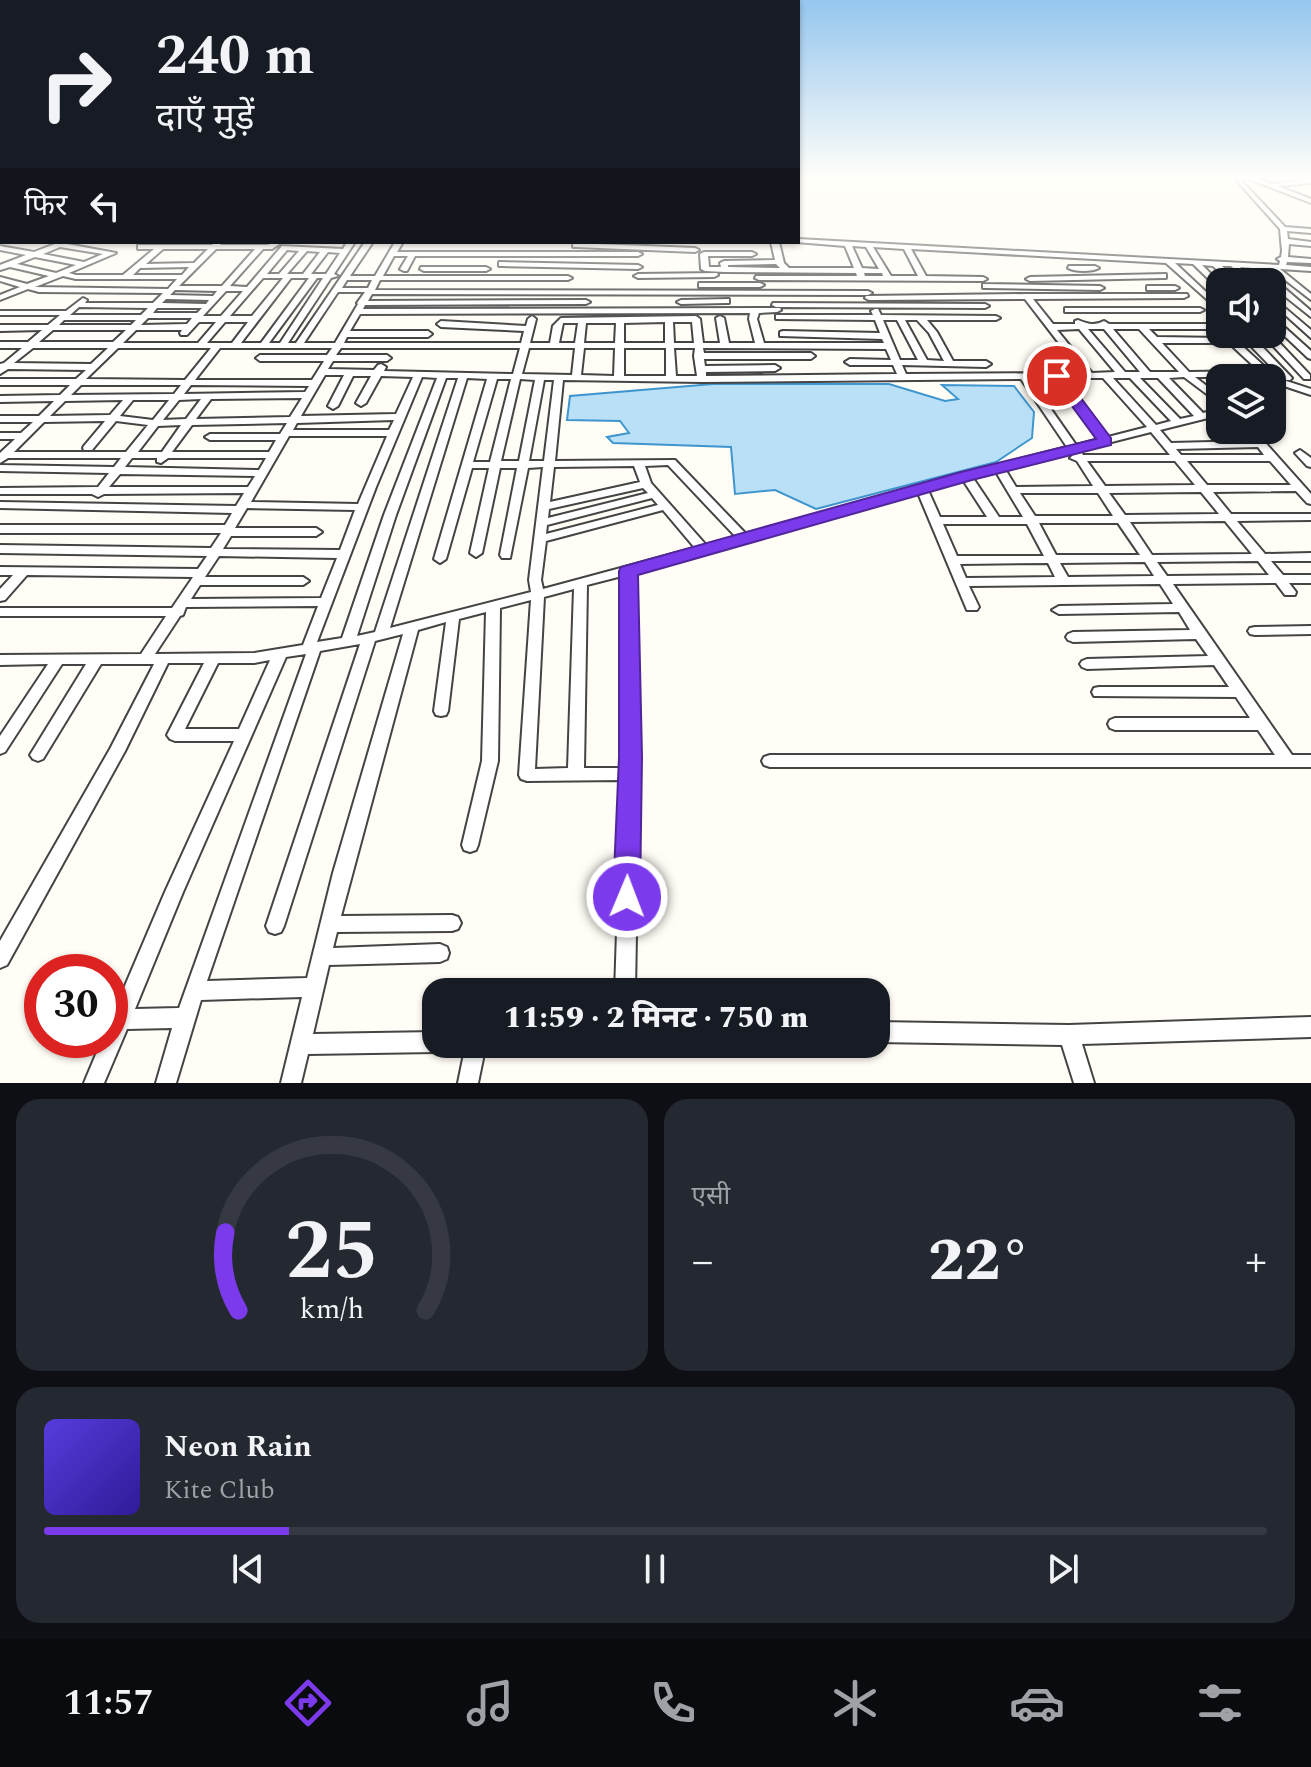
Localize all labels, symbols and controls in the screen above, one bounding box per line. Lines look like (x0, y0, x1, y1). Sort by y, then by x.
text: 240 m (156, 14, 315, 99)
icon: right (24, 32, 128, 136)
text: दाएँ मुड़ें (156, 91, 254, 146)
text: फिर (24, 183, 67, 229)
icon: left (83, 184, 127, 228)
map controls (1206, 268, 1286, 444)
button: sound (1206, 268, 1286, 348)
pin (1023, 342, 1091, 410)
icon: arrive (1035, 354, 1079, 398)
button: layers (1206, 364, 1286, 444)
position arrow (585, 855, 669, 939)
speed limit sign: 30 (24, 954, 128, 1058)
text: 11:59 · 2 मिनट · 750 m (504, 995, 808, 1041)
text: एसी (692, 1176, 730, 1216)
text: 25 (285, 1189, 378, 1316)
text: 22° (928, 1215, 1030, 1307)
text: − (692, 1228, 714, 1295)
text: + (1245, 1228, 1267, 1295)
text: km/h (300, 1288, 364, 1331)
text: Neon Rain (164, 1424, 312, 1470)
text: Kite Club (164, 1470, 275, 1510)
icon: previous (226, 1547, 270, 1591)
icon: pause (633, 1547, 677, 1591)
icon: next (1041, 1547, 1085, 1591)
icon: directions (280, 1675, 336, 1731)
icon: music (462, 1675, 518, 1731)
icon: phone (645, 1675, 701, 1731)
icon: climate (827, 1675, 883, 1731)
icon: car (1009, 1675, 1065, 1731)
icon: filters (1192, 1675, 1248, 1731)
text: 11:57 (63, 1676, 154, 1731)

